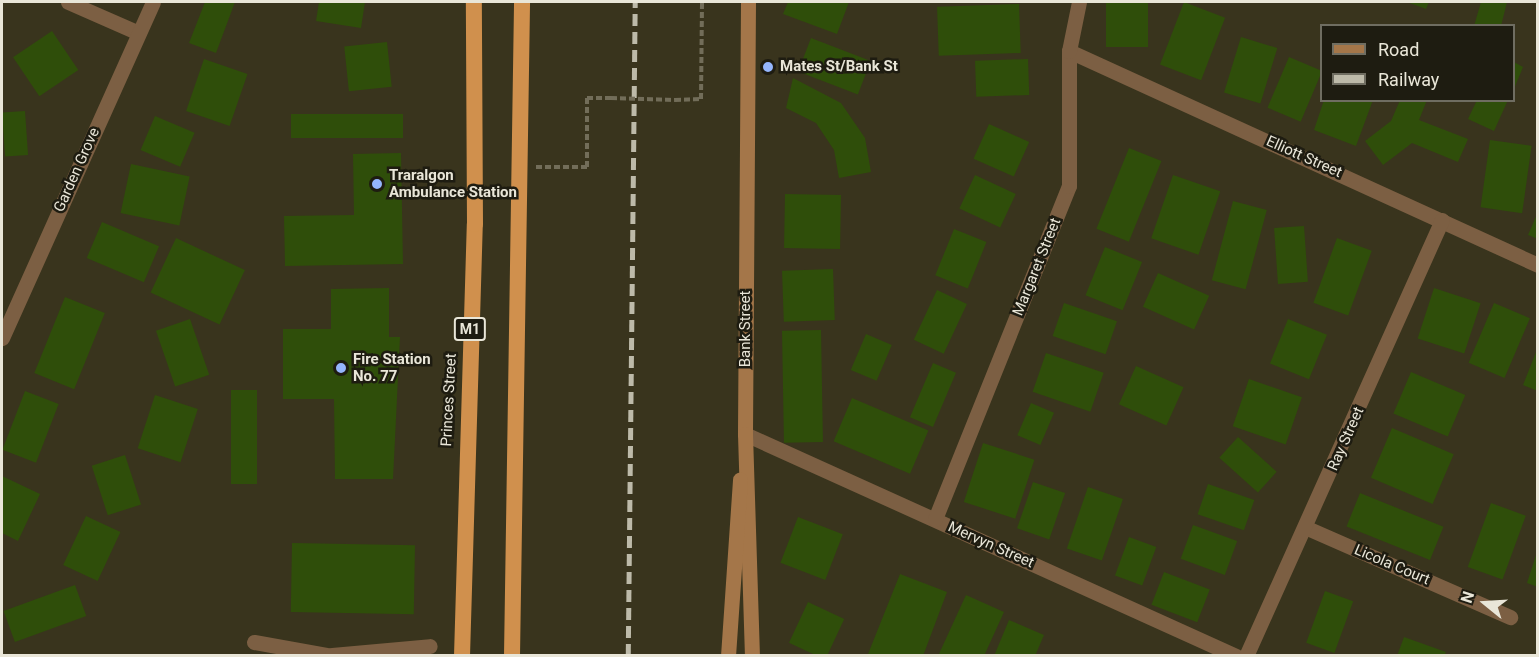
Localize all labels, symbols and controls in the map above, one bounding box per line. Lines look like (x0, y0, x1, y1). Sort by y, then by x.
legend (1320, 24, 1515, 102)
text: Road (1378, 39, 1419, 60)
place label: Mates St/Bank St (780, 58, 898, 76)
marker: Mates St/Bank St (761, 60, 775, 74)
text: Railway (1378, 69, 1439, 90)
street label: Garden Grove (50, 125, 104, 215)
street label: Elliott Street (1263, 132, 1345, 182)
place label: Traralgon Ambulance Station (389, 166, 517, 201)
marker: Traralgon Ambulance Station (370, 177, 384, 191)
street label: Margaret Street (1009, 215, 1065, 319)
street label: Bank Street (737, 291, 755, 367)
road number: M1 (454, 318, 486, 340)
place label: Fire Station No. 77 (353, 350, 431, 385)
street label: Princes Street (438, 353, 460, 447)
marker: Fire Station No. 77 (334, 361, 348, 375)
street label: Ray Street (1324, 404, 1368, 474)
street label: Mervyn Street (945, 518, 1037, 572)
street label: Licola Court (1351, 541, 1433, 589)
north arrow (1455, 573, 1515, 633)
text: N (1457, 589, 1478, 606)

